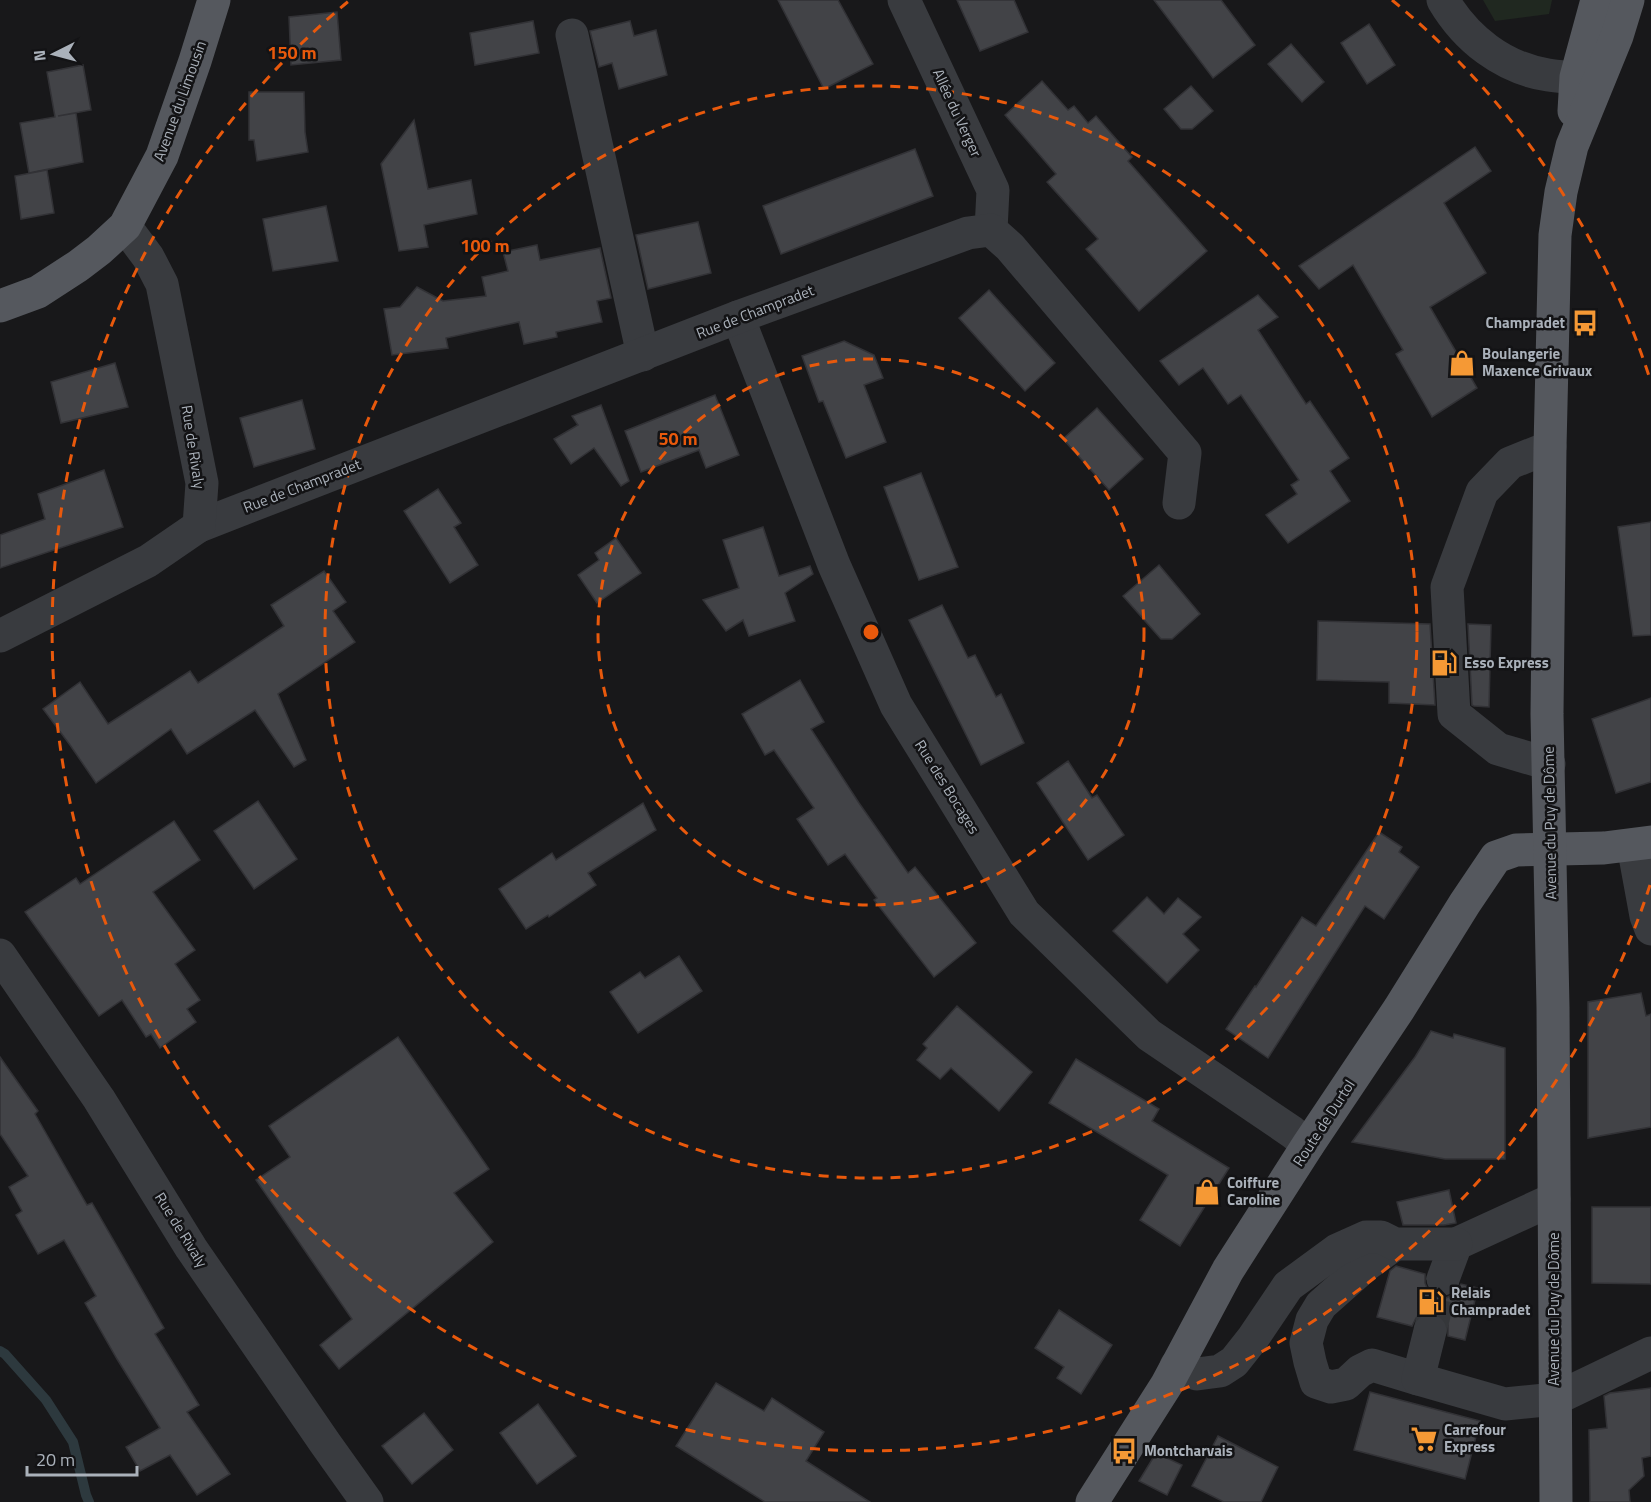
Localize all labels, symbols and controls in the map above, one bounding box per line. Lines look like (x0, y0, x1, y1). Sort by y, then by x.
north arrow (24, 24, 84, 84)
street label: Avenue du Limousin (147, 37, 212, 164)
text: 150 m (267, 39, 317, 66)
text: N (27, 49, 52, 62)
street label: Allée du Verger (927, 65, 988, 161)
text: 100 m (460, 232, 510, 259)
street label: Rue de Champradet (693, 278, 818, 345)
bus stop icon: Champradet (1570, 308, 1600, 338)
place label: Champradet (1486, 311, 1566, 334)
place label: Boulangerie Maxence Grivaux (1482, 342, 1592, 382)
shop icon: Boulangerie Maxence Grivaux (1447, 348, 1477, 378)
street label: Rue de Rivaly (176, 403, 211, 491)
text: 50 m (658, 425, 698, 452)
street label: Rue de Champradet (240, 452, 365, 519)
centre of rings (861, 622, 881, 642)
fuel station icon: Esso Express (1429, 648, 1459, 678)
place label: Esso Express (1464, 651, 1549, 674)
street label: Rue des Bocages (909, 735, 986, 838)
street label: Avenue du Puy de Dôme (1537, 746, 1562, 900)
street label: Route de Durtol (1287, 1075, 1360, 1171)
place label: Coiffure Caroline (1227, 1171, 1281, 1211)
shop icon: Coiffure Caroline (1192, 1177, 1222, 1207)
street label: Rue de Rivaly (149, 1188, 214, 1272)
street label: Avenue du Puy de Dôme (1542, 1232, 1565, 1386)
place label: Relais Champradet (1451, 1281, 1531, 1321)
fuel station icon: Relais Champradet (1416, 1287, 1446, 1317)
place label: Carrefour Express (1444, 1418, 1506, 1458)
supermarket icon: Carrefour Express (1409, 1424, 1439, 1454)
bus stop icon: Montcharvais (1109, 1436, 1139, 1466)
scale bar (27, 1439, 136, 1477)
place label: Montcharvais (1144, 1439, 1233, 1462)
text: 20 m (36, 1446, 75, 1473)

